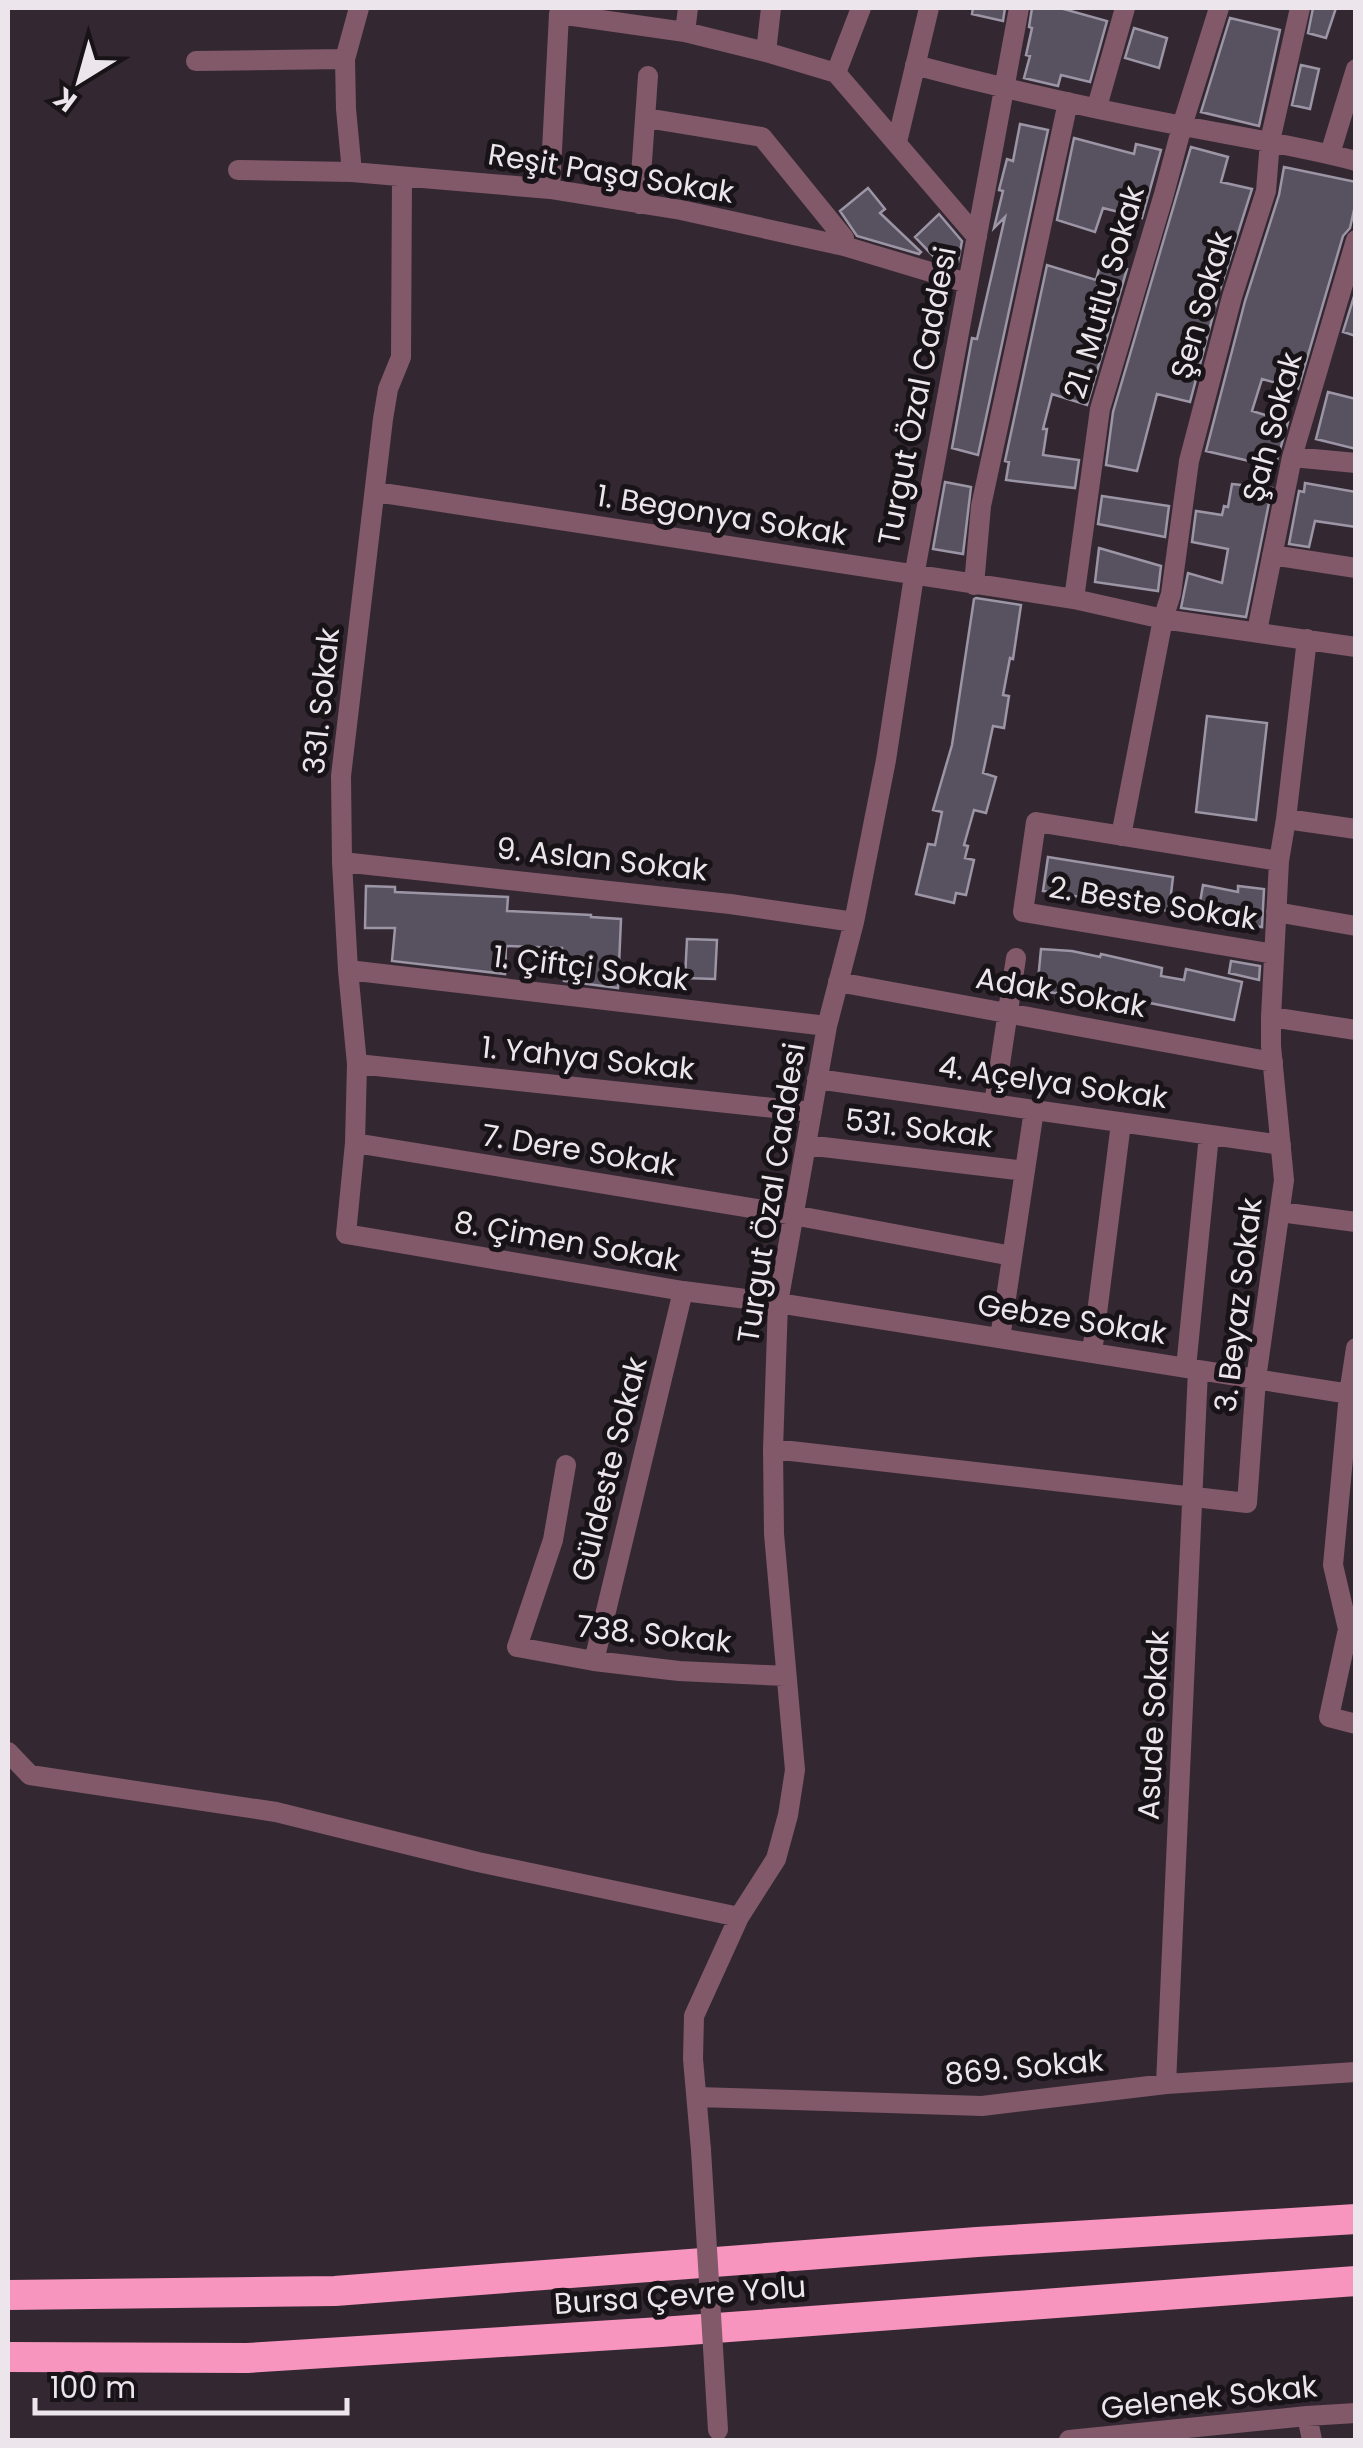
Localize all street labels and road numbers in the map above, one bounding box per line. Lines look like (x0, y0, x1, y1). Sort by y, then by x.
street label: Reşit Paşa Sokak (485, 132, 738, 214)
street label: 21. Mutlu Sokak (1053, 180, 1155, 404)
street label: Şen Sokak (1159, 226, 1243, 384)
street label: Turgut Özal Caddesi (867, 243, 967, 549)
street label: Şah Sokak (1231, 347, 1313, 507)
street label: 1. Begonya Sokak (594, 474, 851, 556)
street label: 331. Sokak (292, 625, 350, 776)
street label: 9. Aslan Sokak (494, 827, 710, 892)
street label: 2. Beste Sokak (1046, 865, 1260, 941)
street label: 1. Çiftçi Sokak (491, 935, 692, 1001)
street label: Adak Sokak (972, 956, 1150, 1028)
street label: 1. Yahya Sokak (479, 1025, 697, 1091)
street label: Turgut Özal Caddesi (726, 1040, 816, 1346)
street label: 4. Açelya Sokak (936, 1045, 1171, 1119)
street label: 531. Sokak (843, 1098, 996, 1158)
street label: 7. Dere Sokak (479, 1113, 680, 1187)
street label: 3. Beyaz Sokak (1204, 1195, 1273, 1415)
street label: 8. Çimen Sokak (451, 1200, 684, 1282)
street label: Gebze Sokak (975, 1283, 1170, 1355)
street label: Güldeste Sokak (560, 1352, 658, 1586)
street label: 738. Sokak (575, 1605, 734, 1664)
street label: Asude Sokak (1127, 1628, 1179, 1821)
street label: 869. Sokak (943, 2039, 1106, 2095)
street label: Bursa Çevre Yolu (553, 2265, 807, 2325)
street label: Gelenek Sokak (1099, 2364, 1320, 2430)

